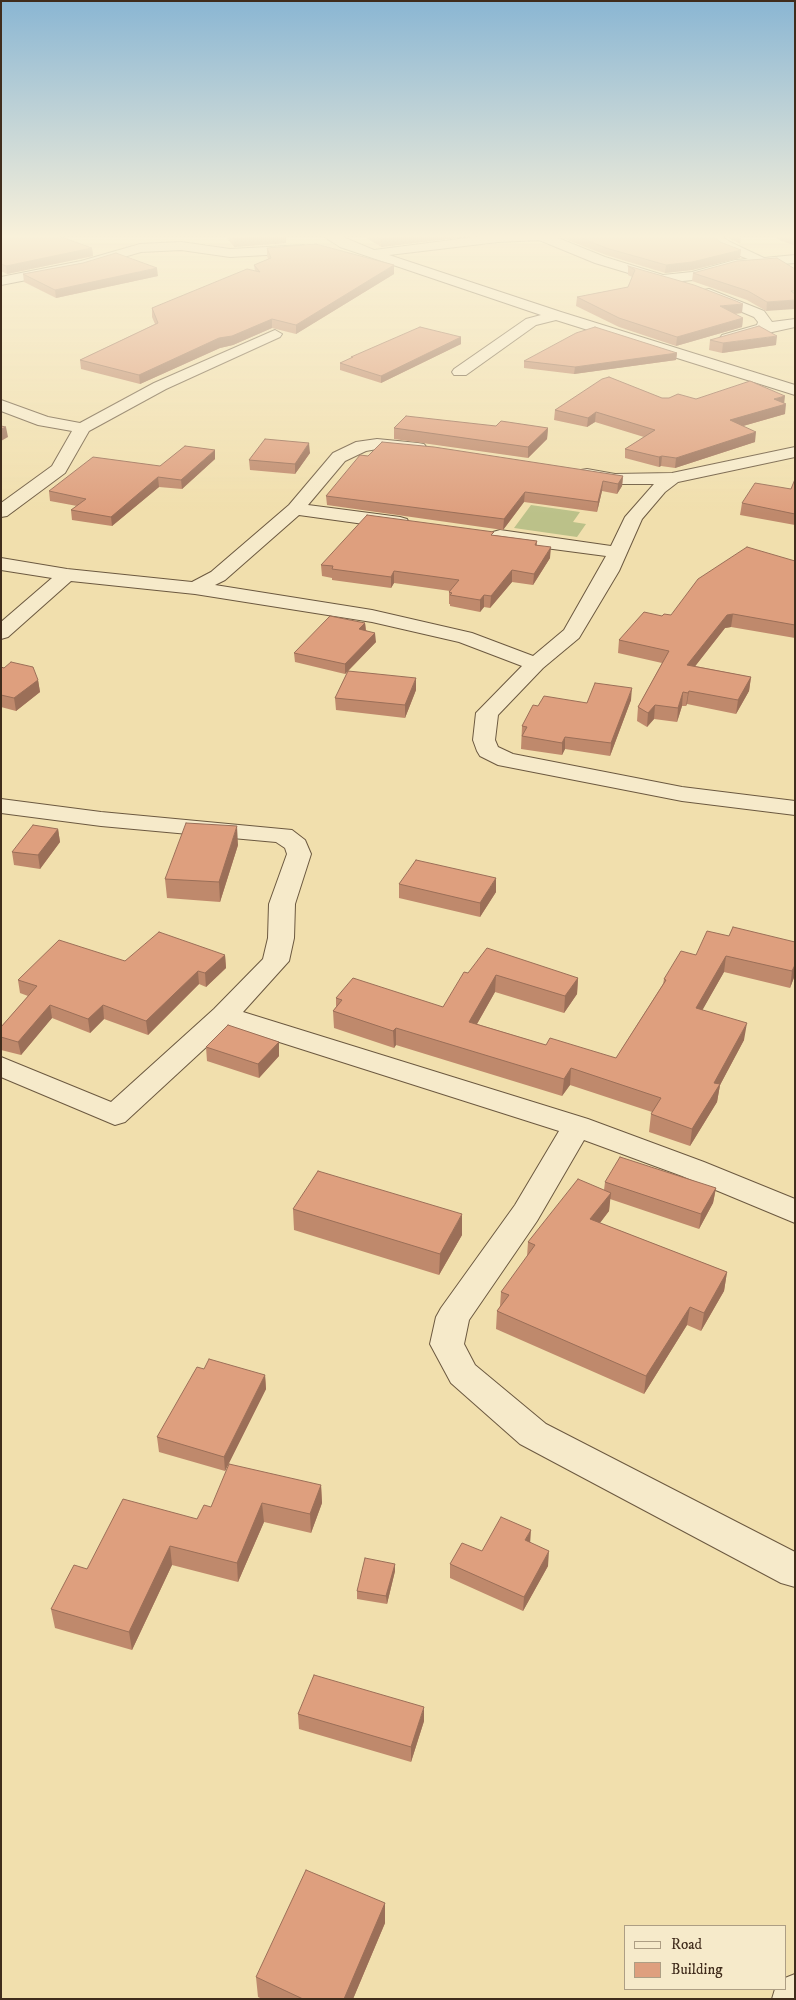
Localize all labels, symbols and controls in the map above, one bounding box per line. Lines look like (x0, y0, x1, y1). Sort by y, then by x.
legend (624, 1925, 786, 1990)
text: Road (671, 1935, 702, 1954)
text: Building (671, 1960, 723, 1979)

